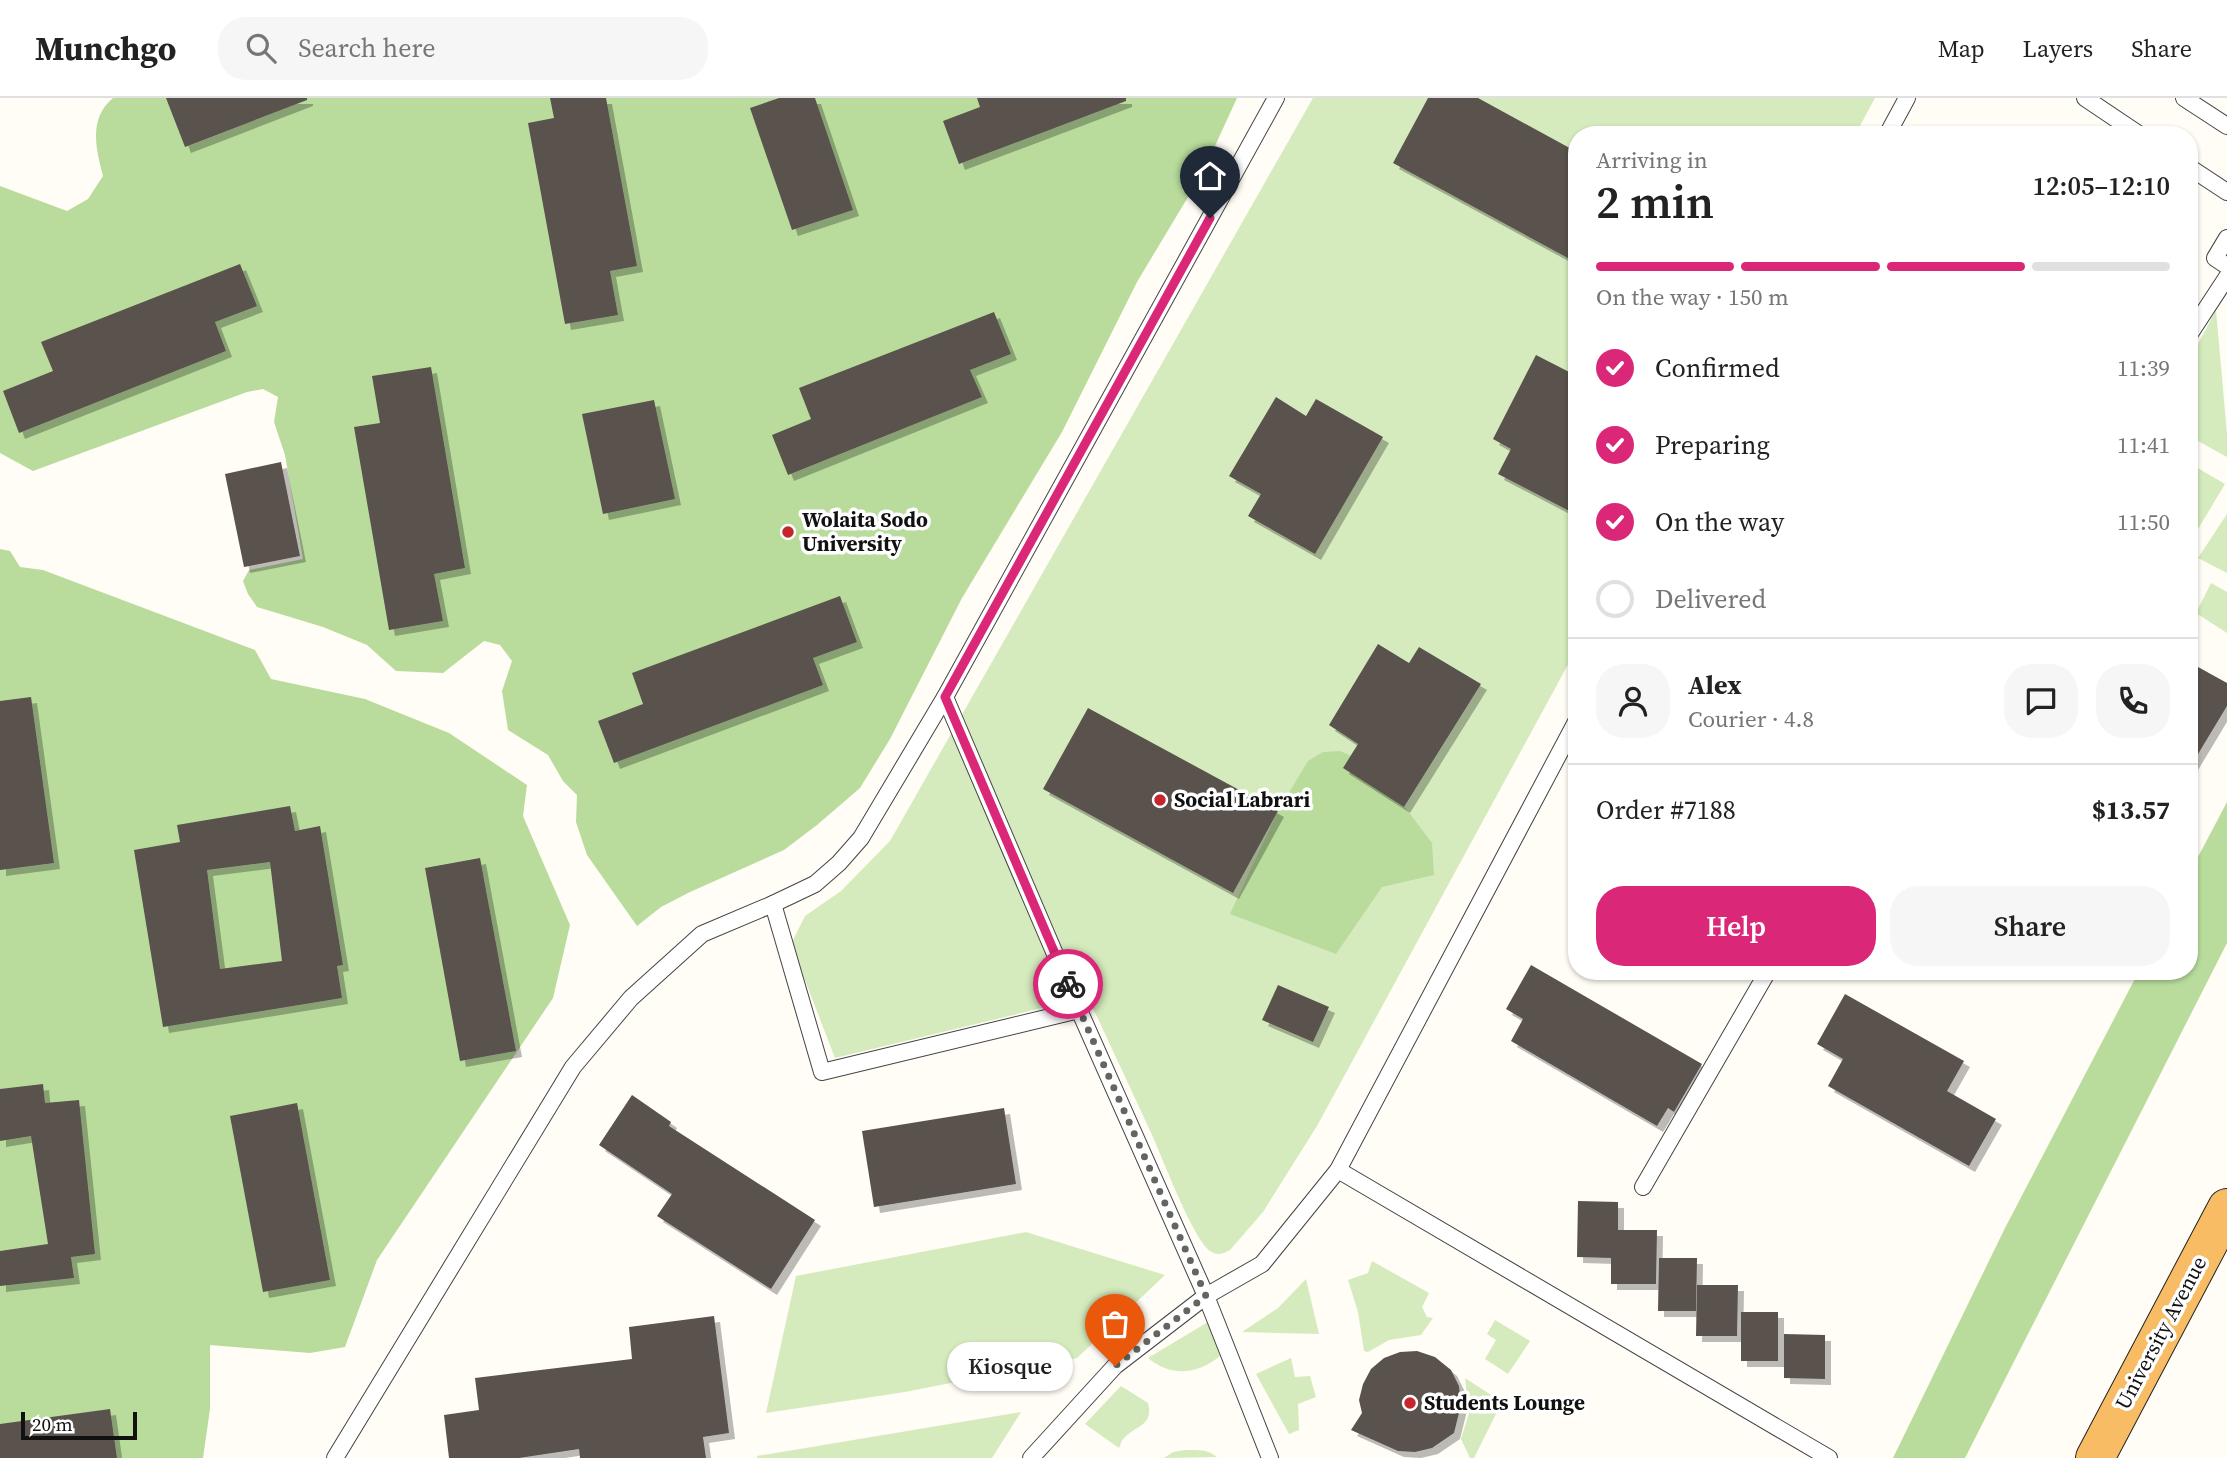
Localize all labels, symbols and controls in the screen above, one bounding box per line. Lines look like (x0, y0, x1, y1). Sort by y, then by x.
search box (218, 17, 708, 80)
text: Munchgo (35, 26, 176, 71)
icon: search (242, 29, 280, 67)
text: Search here (298, 30, 435, 66)
text: Map (1938, 32, 1985, 65)
text: Layers (2023, 32, 2093, 65)
text: Share (2131, 32, 2192, 65)
text: Arriving in (1596, 144, 1708, 176)
pin (1180, 146, 1240, 218)
icon: home (1191, 157, 1229, 195)
text: 12:05–12:10 (2033, 168, 2170, 204)
text: 2 min (1596, 170, 1714, 233)
text: On the way · 150 m (1596, 281, 1789, 313)
icon: check (1596, 349, 1634, 387)
text: Confirmed (1655, 350, 1780, 386)
text: 11:39 (2117, 352, 2170, 384)
icon: check (1596, 426, 1634, 464)
text: Preparing (1655, 427, 1770, 463)
text: 11:41 (2117, 429, 2170, 461)
icon: check (1596, 503, 1634, 541)
text: On the way (1655, 504, 1784, 540)
place label: Wolaita Sodo University (802, 505, 928, 558)
text: 11:50 (2117, 506, 2170, 538)
marker: Wolaita Sodo University (780, 524, 796, 540)
text: Delivered (1655, 581, 1766, 617)
button: person (1596, 664, 1670, 738)
button: chat (2004, 664, 2078, 738)
button: phone (2096, 664, 2170, 738)
text: Alex (1688, 667, 1742, 703)
text: Courier · 4.8 (1688, 703, 1814, 735)
place label: Social Labrari (1174, 785, 1310, 814)
marker: Social Labrari (1152, 792, 1168, 808)
text: Order #7188 (1596, 792, 1736, 828)
text: $13.57 (2092, 792, 2170, 828)
button: Help (1596, 886, 1876, 966)
button: Share (1890, 886, 2170, 966)
courier (1033, 949, 1103, 1019)
icon: bike (1049, 965, 1087, 1003)
street label: University Avenue (2108, 1251, 2213, 1414)
pin (1085, 1294, 1145, 1366)
icon: bag (1096, 1305, 1134, 1343)
callout: Kiosque (947, 1342, 1073, 1390)
text: Kiosque (968, 1350, 1052, 1382)
place label: Students Lounge (1424, 1388, 1585, 1417)
marker: Students Lounge (1402, 1395, 1418, 1411)
scale bar (21, 1409, 136, 1441)
text: 20 m (32, 1411, 73, 1437)

